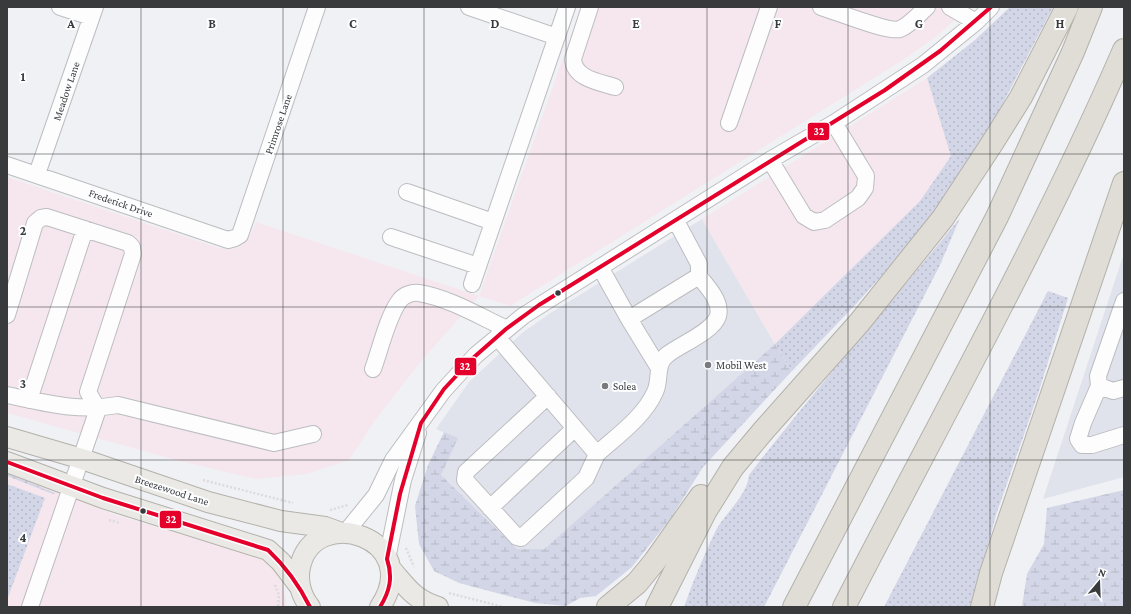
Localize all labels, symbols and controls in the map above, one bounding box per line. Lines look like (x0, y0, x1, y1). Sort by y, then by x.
text: A (66, 16, 75, 31)
text: B (208, 16, 216, 31)
text: C (349, 16, 357, 31)
text: D (491, 16, 500, 31)
text: E (632, 16, 640, 31)
text: F (775, 16, 782, 31)
text: G (915, 16, 923, 31)
text: H (1056, 16, 1065, 31)
street label: Meadow Lane (50, 60, 82, 122)
text: 1 (21, 69, 26, 84)
street label: Primrose Lane (262, 92, 294, 156)
line badge: 32 (807, 122, 830, 141)
text: 32 (814, 125, 825, 137)
street label: Frederick Drive (87, 186, 155, 220)
text: 2 (20, 223, 27, 238)
unlabelled marker (553, 288, 563, 298)
line badge: 32 (454, 357, 477, 376)
place label: Mobil West (716, 359, 767, 371)
text: 32 (460, 360, 471, 372)
marker: Mobil West (703, 360, 713, 370)
text: 3 (20, 376, 26, 391)
place label: Solea (613, 380, 636, 392)
marker: Solea (600, 381, 610, 391)
street label: Breezewood Lane (134, 472, 211, 508)
unlabelled marker (138, 506, 148, 516)
line badge: 32 (159, 510, 182, 529)
text: 32 (166, 513, 177, 525)
text: 4 (19, 530, 27, 545)
north arrow (1079, 562, 1119, 602)
text: N (1097, 566, 1108, 580)

